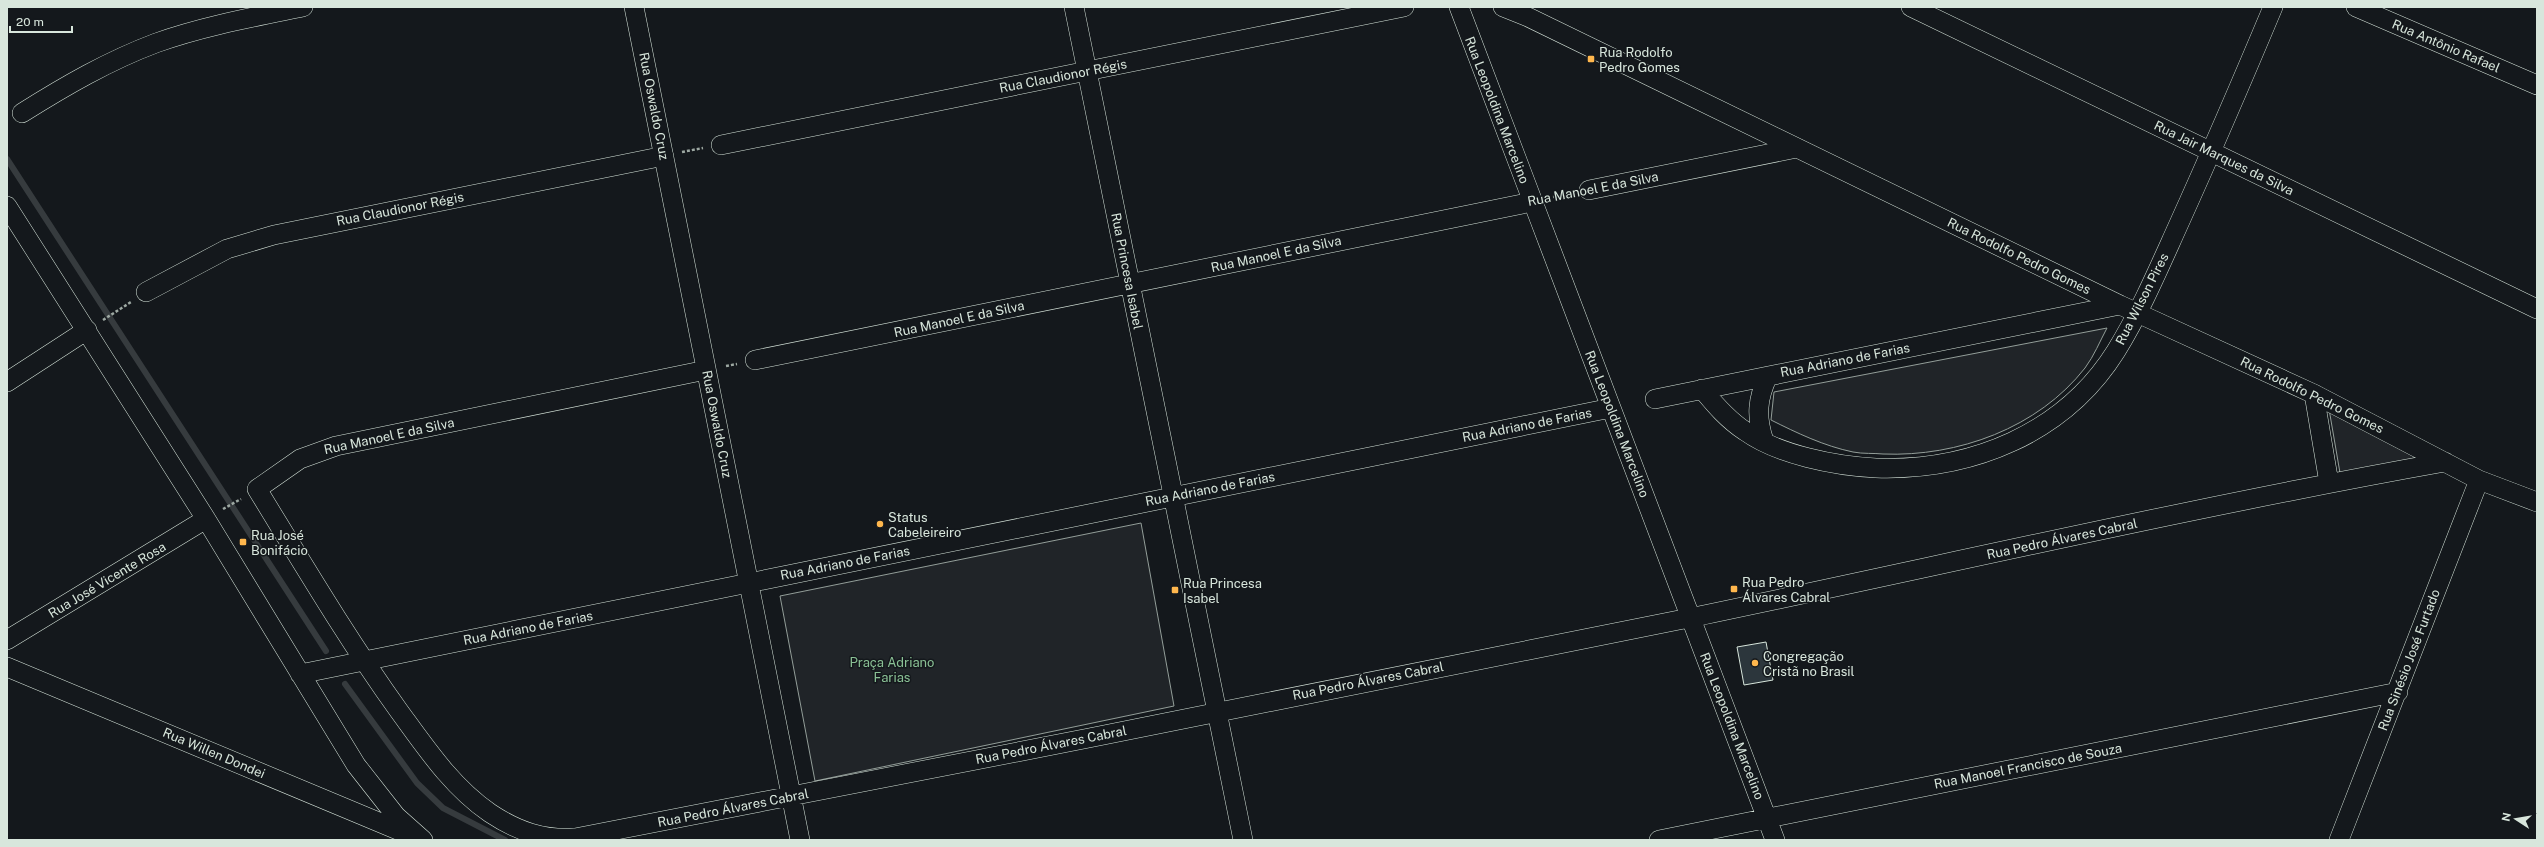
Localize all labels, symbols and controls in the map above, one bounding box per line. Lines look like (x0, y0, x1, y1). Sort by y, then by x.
scale bar (10, 8, 72, 34)
text: 20 m (16, 15, 44, 29)
street label: Rua Antônio Rafael (2390, 16, 2502, 76)
street label: Rua Leopoldina Marcelino (1462, 34, 1532, 186)
place label: Rua Rodolfo Pedro Gomes (1599, 45, 1680, 75)
street label: Rua Oswaldo Cruz (636, 51, 672, 161)
marker: Rua Rodolfo Pedro Gomes (1586, 54, 1596, 64)
street label: Rua Claudionor Régis (998, 56, 1128, 96)
street label: Rua Jair Marques da Silva (2152, 118, 2296, 198)
street label: Rua Manoel E da Silva (1526, 169, 1660, 209)
street label: Rua Claudionor Régis (335, 189, 465, 229)
street label: Rua Princesa Isabel (1108, 211, 1146, 331)
street label: Rua Rodolfo Pedro Gomes (1945, 215, 2093, 297)
street label: Rua Manoel E da Silva (1209, 233, 1343, 275)
street label: Rua Wilson Pires (2112, 251, 2172, 347)
street label: Rua Manoel E da Silva (892, 298, 1026, 340)
street label: Rua Adriano de Farias (1779, 340, 1911, 380)
street label: Rua Leopoldina Marcelino (1582, 348, 1652, 500)
street label: Rua Rodolfo Pedro Gomes (2238, 354, 2386, 436)
street label: Rua Oswaldo Cruz (699, 369, 735, 479)
street label: Rua Adriano de Farias (1461, 405, 1593, 445)
street label: Rua Manoel E da Silva (322, 415, 456, 457)
street label: Rua Adriano de Farias (1144, 469, 1276, 509)
place label: Status Cabeleireiro (888, 510, 961, 540)
street label: Rua Pedro Álvares Cabral (1985, 515, 2139, 562)
marker: Status Cabeleireiro (875, 519, 885, 529)
place label: Rua José Bonifácio (251, 528, 308, 558)
marker: Rua José Bonifácio (238, 537, 248, 547)
street label: Rua José Vicente Rosa (46, 539, 168, 621)
street label: Rua Adriano de Farias (779, 543, 911, 583)
place label: Rua Pedro Álvares Cabral (1742, 575, 1830, 605)
place label: Rua Princesa Isabel (1183, 576, 1262, 606)
marker: Rua Pedro Álvares Cabral (1729, 584, 1739, 594)
marker: Rua Princesa Isabel (1170, 585, 1180, 595)
street label: Rua Sinésio José Furtado (2375, 587, 2443, 733)
street label: Rua Adriano de Farias (462, 608, 594, 648)
place label: Congregação Cristã no Brasil (1763, 649, 1855, 679)
street label: Rua Leopoldina Marcelino (1697, 650, 1767, 802)
park label: Praça Adriano Farias (850, 655, 934, 685)
street label: Rua Pedro Álvares Cabral (1291, 658, 1445, 703)
marker: Congregação Cristã no Brasil (1750, 658, 1760, 668)
street label: Rua Pedro Álvares Cabral (974, 722, 1128, 767)
street label: Rua Willen Dondei (161, 725, 267, 781)
street label: Rua Manoel Francisco de Souza (1933, 740, 2123, 792)
street label: Rua Pedro Álvares Cabral (656, 785, 810, 830)
north arrow (2496, 799, 2536, 839)
text: N (2499, 811, 2513, 822)

